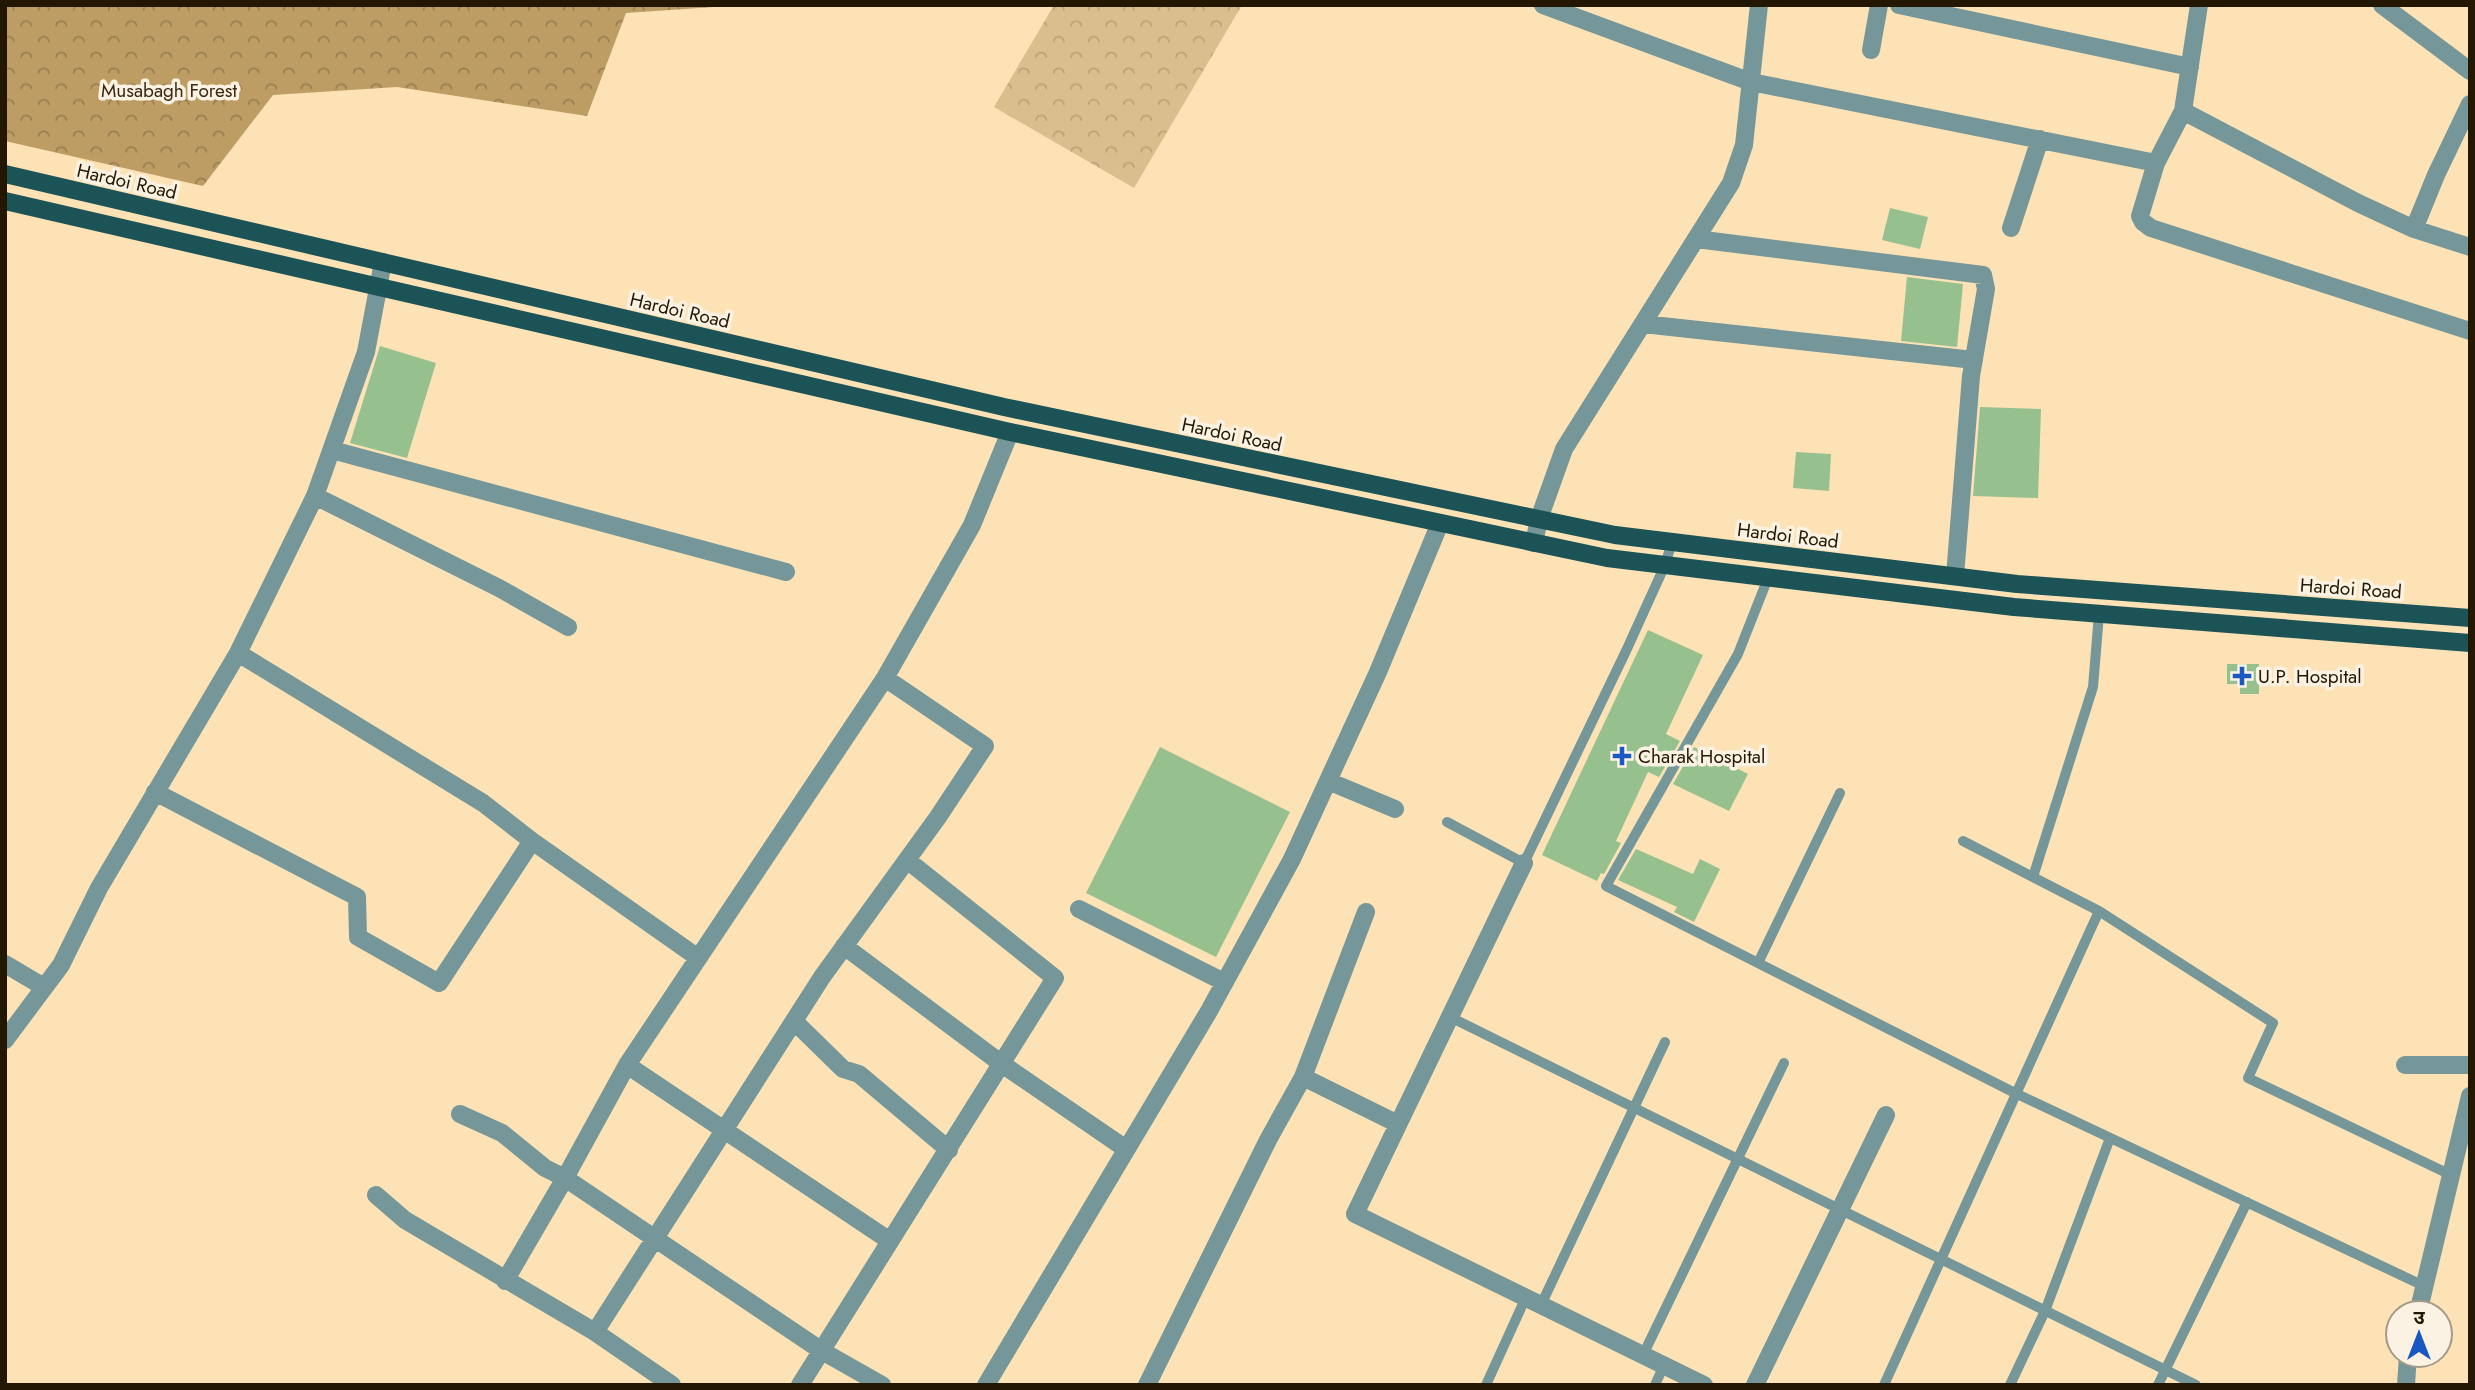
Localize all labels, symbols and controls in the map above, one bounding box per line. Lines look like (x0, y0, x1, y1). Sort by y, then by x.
park label: Musabagh Forest (101, 77, 238, 104)
street label: Hardoi Road (74, 157, 180, 206)
street label: Hardoi Road (627, 286, 733, 335)
street label: Hardoi Road (1179, 411, 1285, 458)
street label: Hardoi Road (1736, 516, 1840, 555)
street label: Hardoi Road (2299, 571, 2403, 606)
place label: U.P. Hospital (2258, 663, 2362, 690)
marker: U.P. Hospital (2232, 666, 2252, 686)
place label: Charak Hospital (1638, 743, 1765, 770)
marker: Charak Hospital (1612, 746, 1632, 766)
north arrow (2384, 1299, 2454, 1369)
text: उ (2413, 1304, 2425, 1331)

